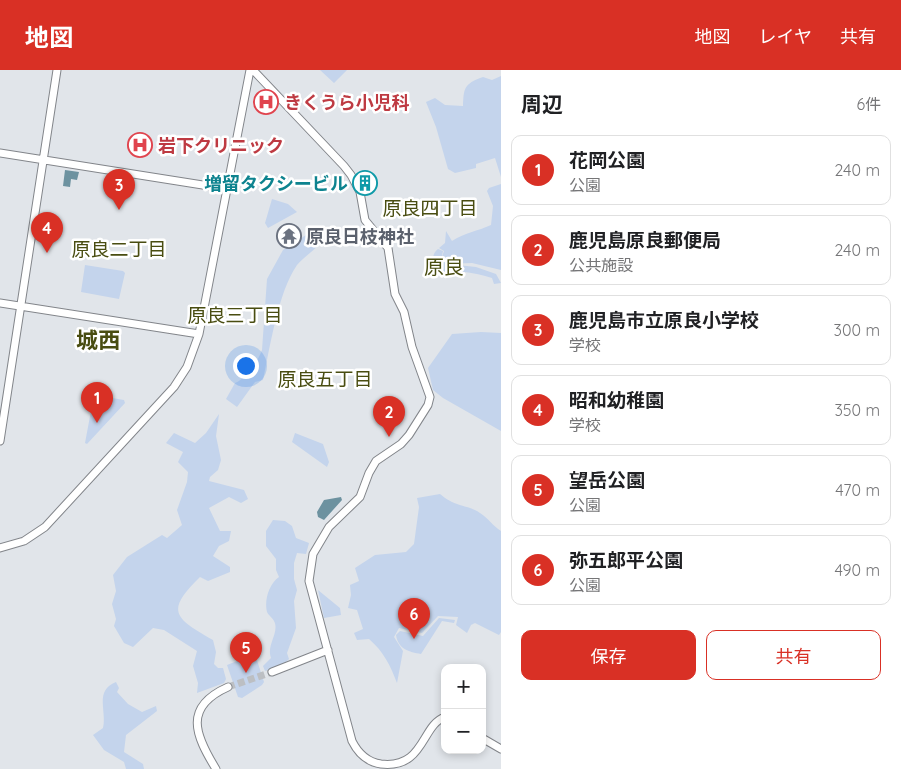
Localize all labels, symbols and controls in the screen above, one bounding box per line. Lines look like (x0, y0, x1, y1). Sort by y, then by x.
text: 地図 (25, 22, 73, 52)
text: 地図 (695, 25, 731, 48)
text: レイヤ (759, 25, 812, 48)
text: 共有 (840, 25, 876, 48)
hospital icon: きくうら小児科 (253, 89, 279, 115)
place label: きくうら小児科 (284, 91, 410, 114)
text: 周辺 (521, 91, 563, 117)
text: 6件 (856, 94, 881, 114)
hospital icon: 岩下クリニック (127, 132, 153, 158)
place label: 岩下クリニック (158, 134, 284, 157)
text: 花岡公園 (569, 148, 645, 172)
text: 1 (535, 160, 541, 180)
text: 240 m (834, 160, 880, 180)
pin: 3 (103, 169, 135, 210)
building icon: 増留タクシービル (352, 170, 378, 196)
place label: 増留タクシービル (204, 172, 348, 195)
text: 公園 (569, 175, 601, 195)
district label: 原良四丁目 (382, 196, 478, 220)
pin: 4 (31, 212, 63, 253)
temple icon: 原良日枝神社 (276, 223, 302, 249)
place label: 原良日枝神社 (306, 225, 414, 248)
text: 鹿児島原良郵便局 (569, 228, 721, 252)
district label: 原良二丁目 (71, 237, 167, 261)
text: 2 (533, 240, 543, 260)
text: 240 m (834, 240, 880, 260)
district label: 原良 (424, 254, 464, 279)
text: 公共施設 (569, 255, 633, 275)
district label: 原良三丁目 (187, 303, 283, 327)
text: 鹿児島市立原良小学校 (569, 308, 759, 332)
text: 3 (534, 320, 542, 340)
text: 300 m (834, 320, 880, 340)
district label: 城西 (76, 326, 120, 354)
text: 学校 (569, 335, 601, 355)
your location (233, 353, 259, 379)
district label: 原良五丁目 (277, 367, 373, 391)
pin: 1 (81, 382, 113, 423)
text: 昭和幼稚園 (569, 388, 664, 412)
pin: 2 (373, 396, 405, 437)
text: 4 (533, 400, 543, 420)
text: 350 m (834, 400, 880, 420)
text: 学校 (569, 415, 601, 435)
text: 望岳公園 (569, 468, 645, 492)
text: 5 (533, 480, 543, 500)
text: 470 m (835, 480, 880, 500)
text: 公園 (569, 495, 601, 515)
text: 弥五郎平公園 (569, 548, 683, 572)
text: 6 (534, 560, 542, 580)
text: 490 m (834, 560, 880, 580)
text: 公園 (569, 575, 601, 595)
pin: 6 (398, 598, 430, 639)
button: 保存 (521, 630, 696, 680)
button: 共有 (706, 630, 881, 680)
pin: 5 (230, 632, 262, 673)
map controls (441, 664, 486, 754)
button: + (441, 664, 486, 709)
button: − (441, 709, 486, 754)

